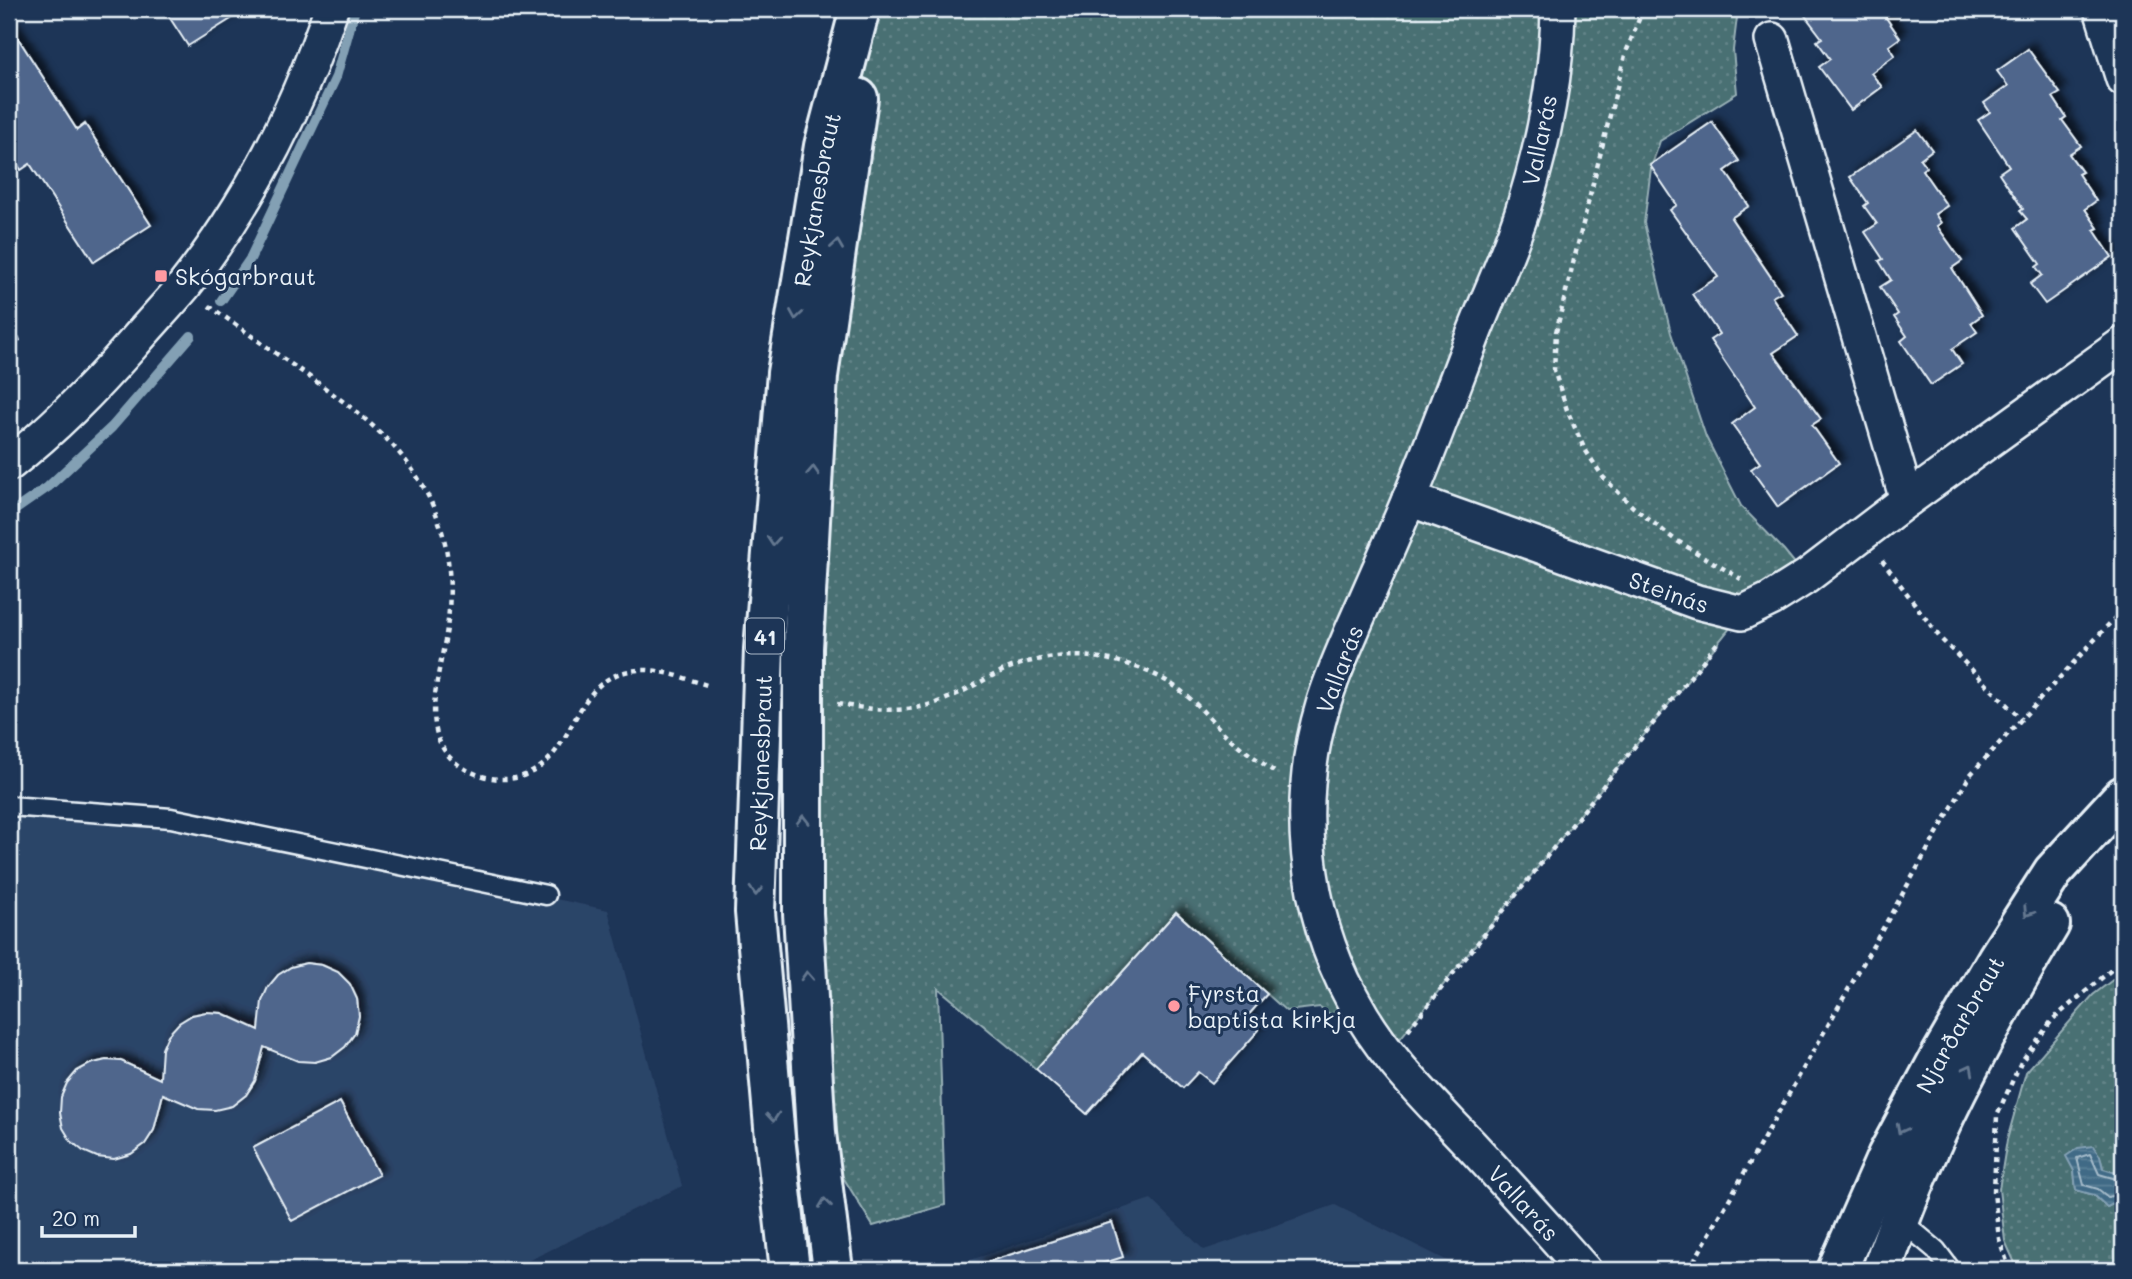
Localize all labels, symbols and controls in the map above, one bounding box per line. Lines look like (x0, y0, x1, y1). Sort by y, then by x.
street label: Vallarás (1515, 92, 1563, 188)
street label: Reykjanesbraut (786, 109, 847, 289)
one-way arrow (829, 239, 844, 250)
place label: Skógarbraut (175, 261, 316, 291)
marker: Skógarbraut (153, 268, 169, 284)
one-way arrow (789, 309, 804, 321)
one-way arrow (805, 465, 820, 476)
one-way arrow (766, 536, 781, 547)
street label: Steinás (1625, 564, 1712, 619)
road number: 41 (746, 618, 784, 654)
street label: Vallarás (1309, 621, 1369, 717)
street label: Reykjanesbraut (742, 674, 778, 852)
one-way arrow (795, 815, 811, 825)
one-way arrow (748, 886, 764, 896)
one-way arrow (2023, 904, 2036, 917)
street label: Njarðarbraut (1909, 950, 2011, 1098)
one-way arrow (800, 970, 815, 981)
place label: Fyrsta baptista kirkja (1188, 978, 1356, 1034)
marker: Fyrsta baptista kirkja (1166, 998, 1182, 1014)
one-way arrow (1961, 1064, 1974, 1076)
one-way arrow (765, 1112, 780, 1123)
one-way arrow (1896, 1122, 1909, 1135)
street label: Vallarás (1482, 1159, 1566, 1247)
scale bar (42, 1195, 135, 1239)
one-way arrow (817, 1197, 832, 1208)
text: 20 m (52, 1204, 100, 1231)

